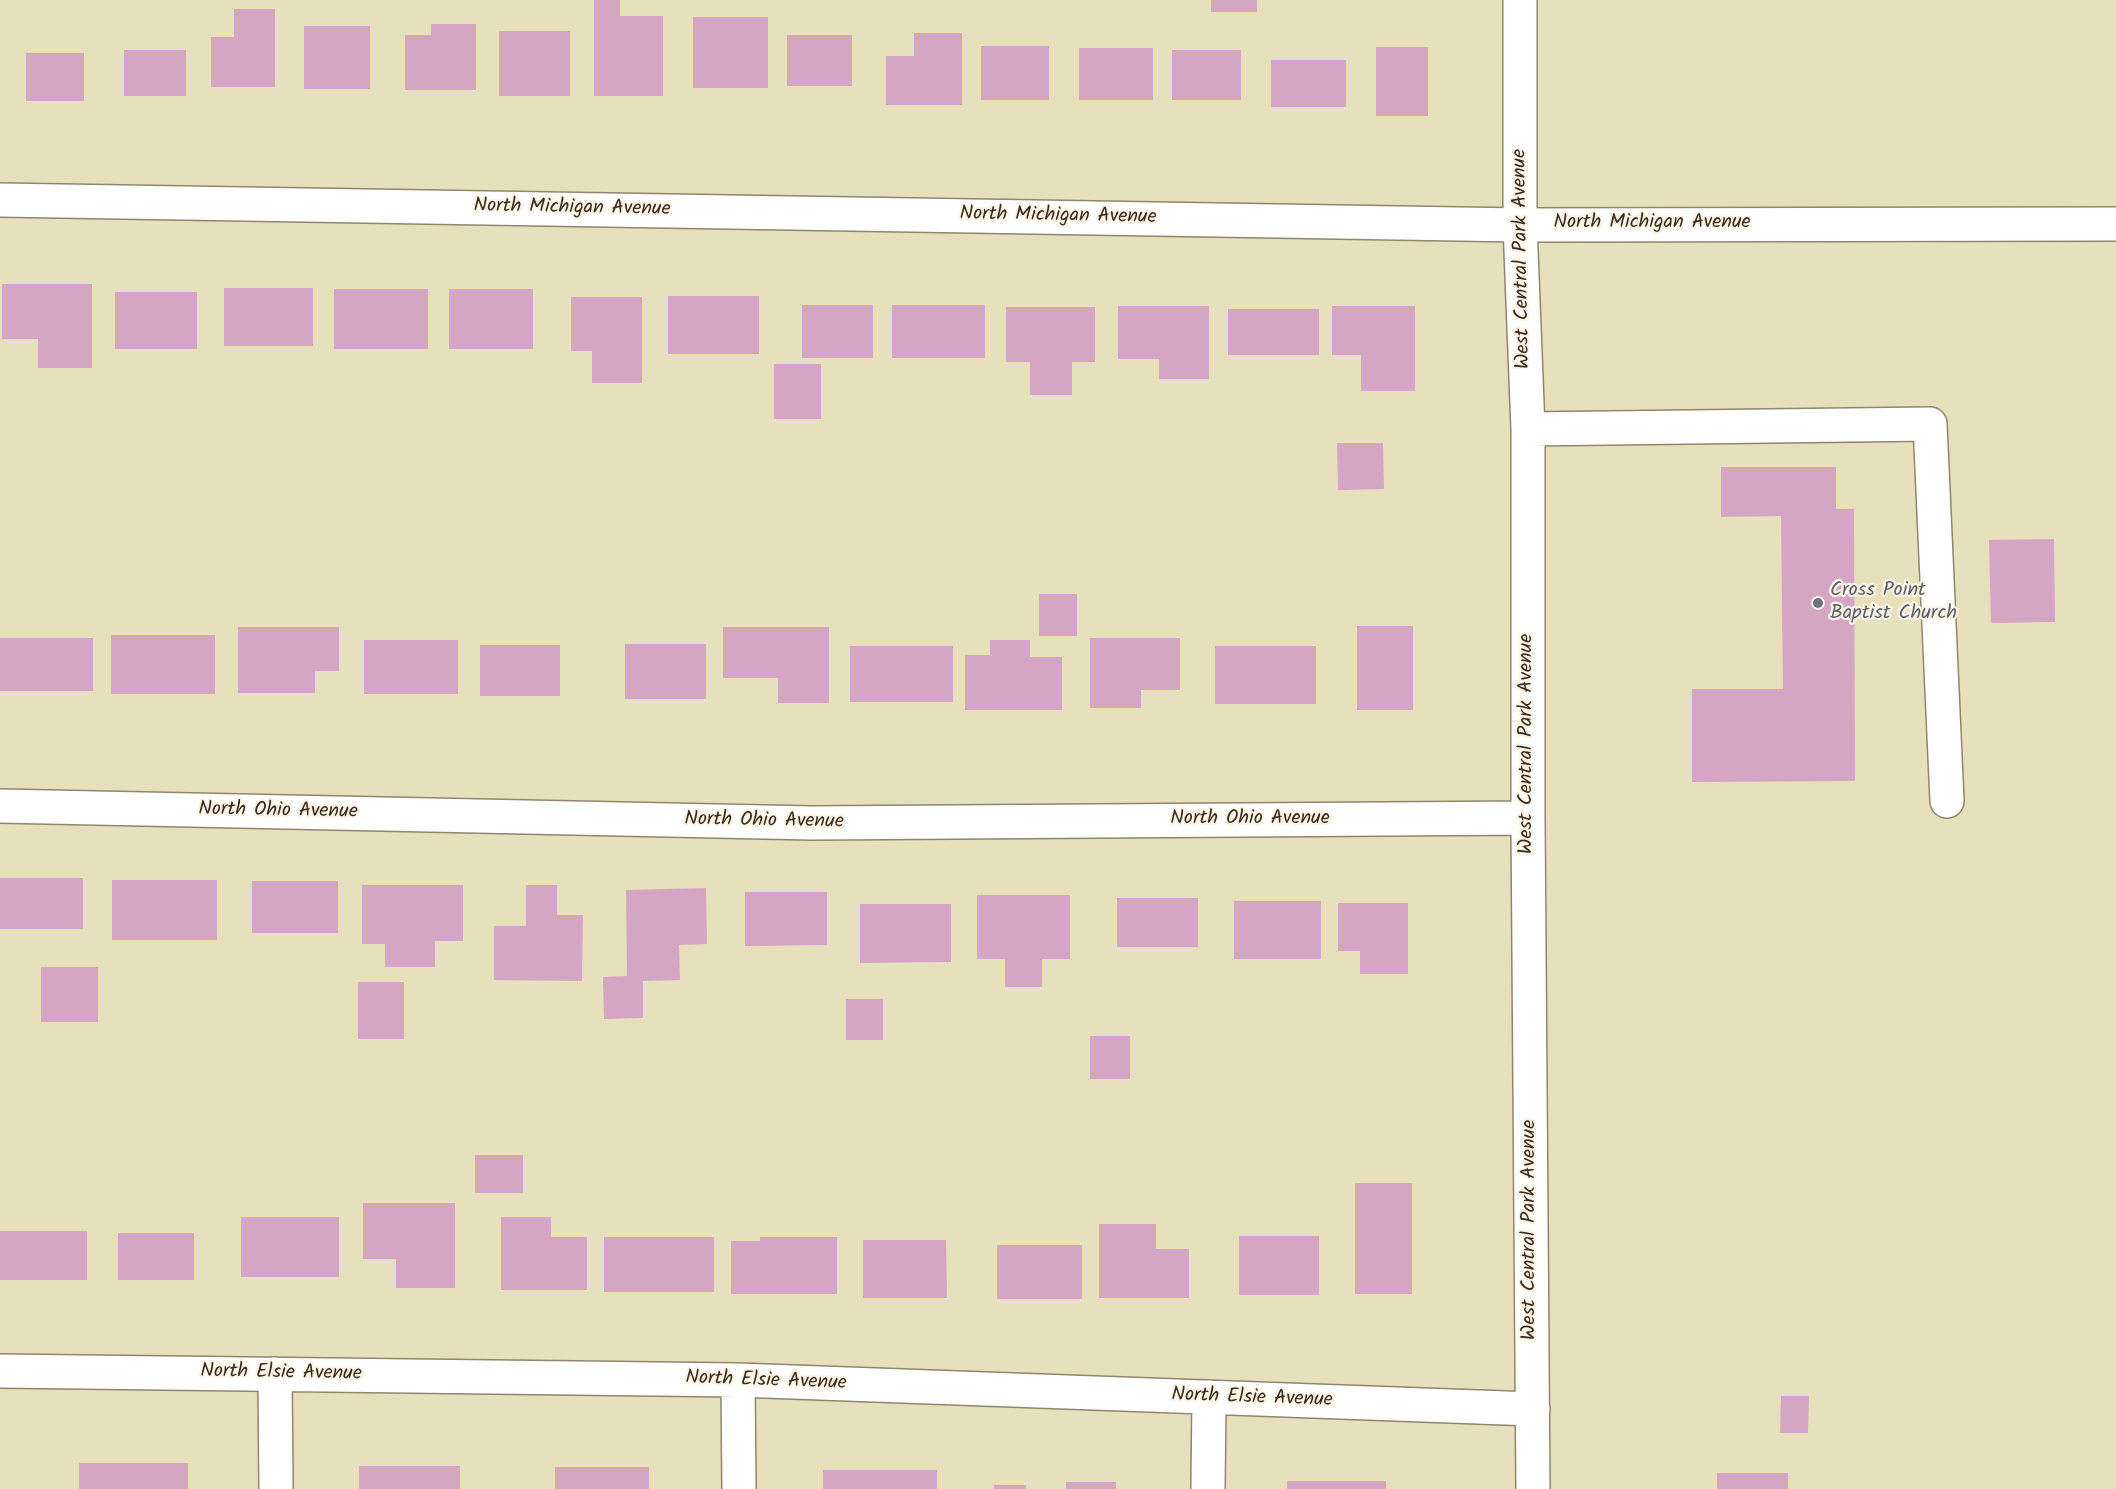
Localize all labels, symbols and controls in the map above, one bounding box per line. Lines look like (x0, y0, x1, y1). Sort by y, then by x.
street label: West Central Park Avenue (1509, 149, 1537, 369)
street label: North Michigan Avenue (473, 195, 671, 223)
street label: North Michigan Avenue (959, 203, 1157, 231)
street label: North Michigan Avenue (1553, 212, 1751, 236)
place label: Cross Point Baptist Church (1830, 580, 1957, 627)
marker: Cross Point Baptist Church (1811, 596, 1825, 610)
street label: West Central Park Avenue (1516, 634, 1540, 854)
street label: North Ohio Avenue (198, 799, 358, 825)
street label: North Ohio Avenue (1170, 808, 1330, 832)
street label: North Ohio Avenue (684, 809, 844, 835)
street label: West Central Park Avenue (1519, 1120, 1543, 1340)
street label: North Elsie Avenue (200, 1361, 362, 1387)
street label: North Elsie Avenue (685, 1367, 847, 1397)
street label: North Elsie Avenue (1171, 1384, 1333, 1414)

